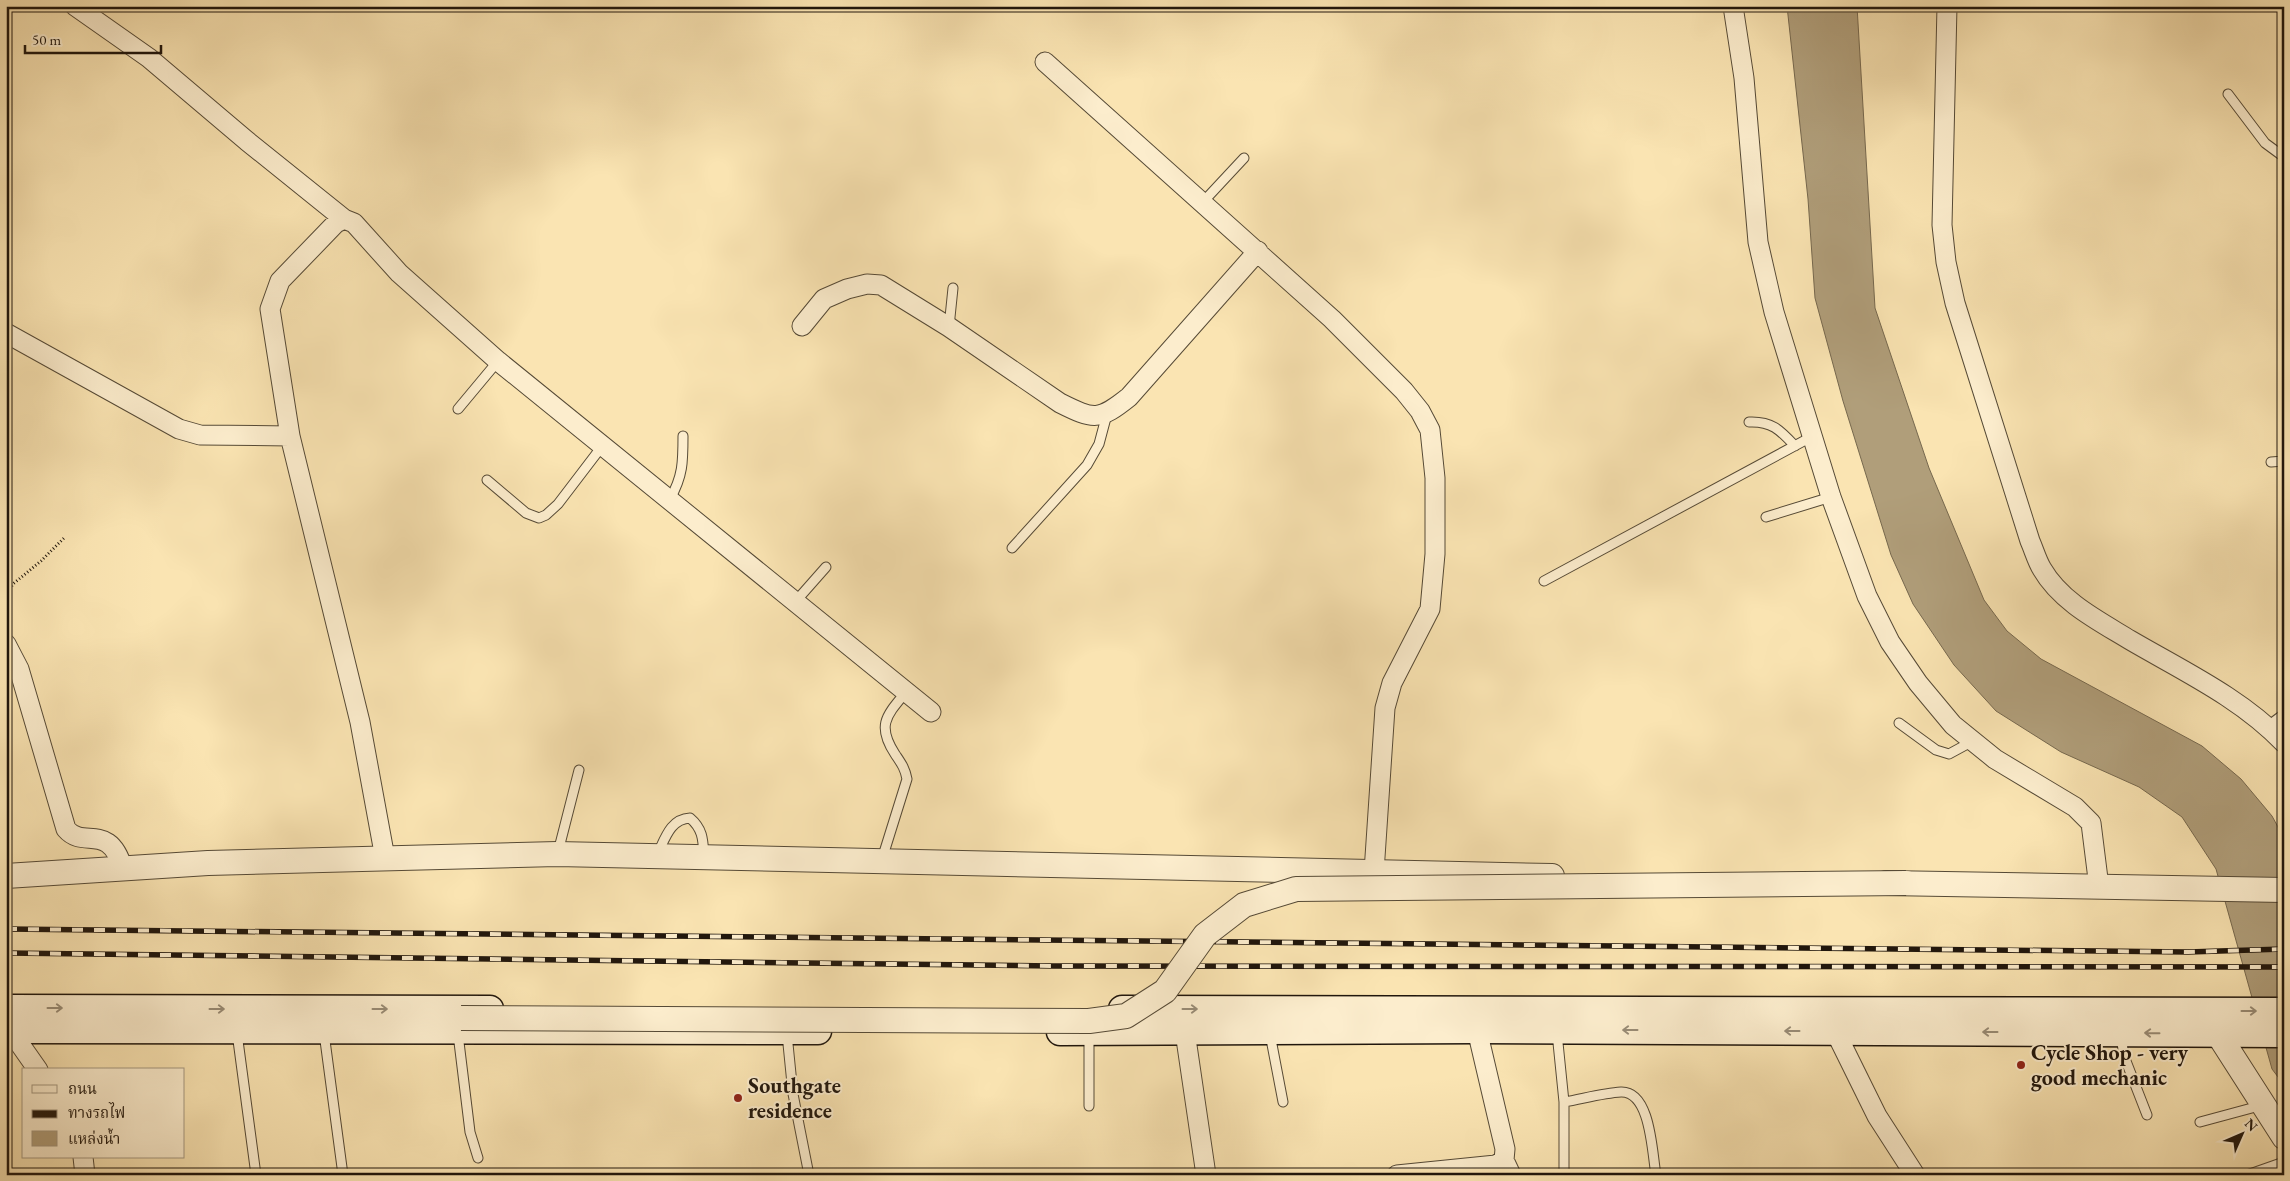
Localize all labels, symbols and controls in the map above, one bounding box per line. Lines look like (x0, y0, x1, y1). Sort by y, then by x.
scale bar (25, 22, 161, 54)
text: 50 m (32, 30, 61, 49)
one-way arrow (46, 1003, 63, 1013)
one-way arrow (209, 1004, 225, 1014)
one-way arrow (372, 1004, 388, 1014)
one-way arrow (1182, 1004, 1198, 1014)
one-way arrow (2240, 1006, 2256, 1016)
one-way arrow (1622, 1025, 1638, 1035)
one-way arrow (1785, 1026, 1801, 1036)
one-way arrow (1982, 1027, 1998, 1037)
one-way arrow (2145, 1028, 2161, 1038)
place label: Cycle Shop - very good mechanic (2031, 1038, 2189, 1092)
marker: Cycle Shop - very good mechanic (2015, 1059, 2027, 1071)
legend (22, 1068, 185, 1158)
place label: Southgate residence (748, 1071, 841, 1125)
text: ถนน (68, 1079, 97, 1098)
marker: Southgate residence (732, 1092, 744, 1104)
text: ทางรถไฟ (68, 1102, 125, 1122)
north arrow (2218, 1108, 2268, 1158)
text: N (2241, 1114, 2262, 1136)
text: แหล่งน้ำ (68, 1128, 120, 1148)

